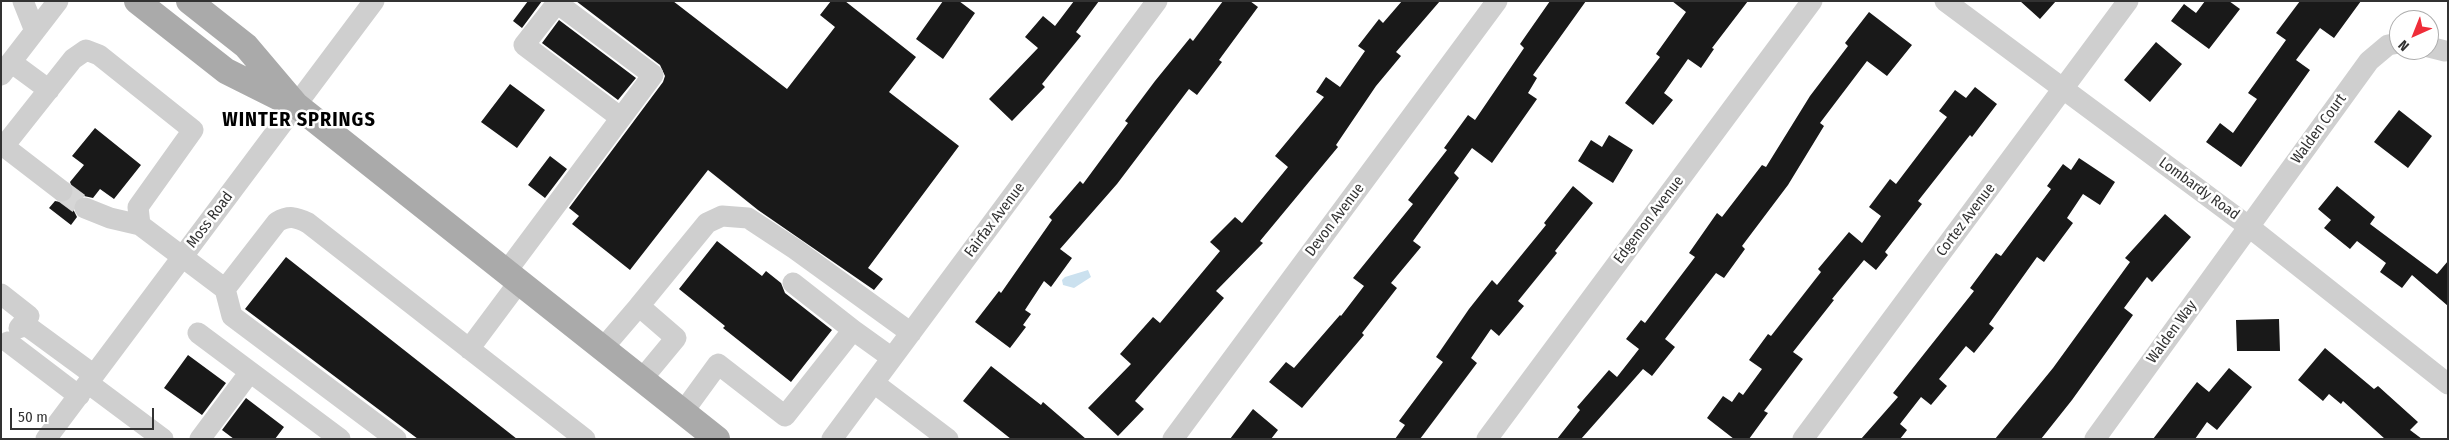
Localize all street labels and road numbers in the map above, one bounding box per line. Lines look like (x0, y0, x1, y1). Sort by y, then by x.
street label: Walden Court (2288, 91, 2350, 167)
street label: Lombardy Road (2155, 154, 2243, 224)
street label: Edgemon Avenue (1610, 173, 1688, 267)
street label: Fairfax Avenue (961, 179, 1029, 261)
street label: Devon Avenue (1302, 180, 1368, 260)
street label: Cortez Avenue (1933, 180, 1999, 260)
street label: Moss Road (183, 188, 237, 252)
street label: Walden Way (2143, 297, 2201, 367)

